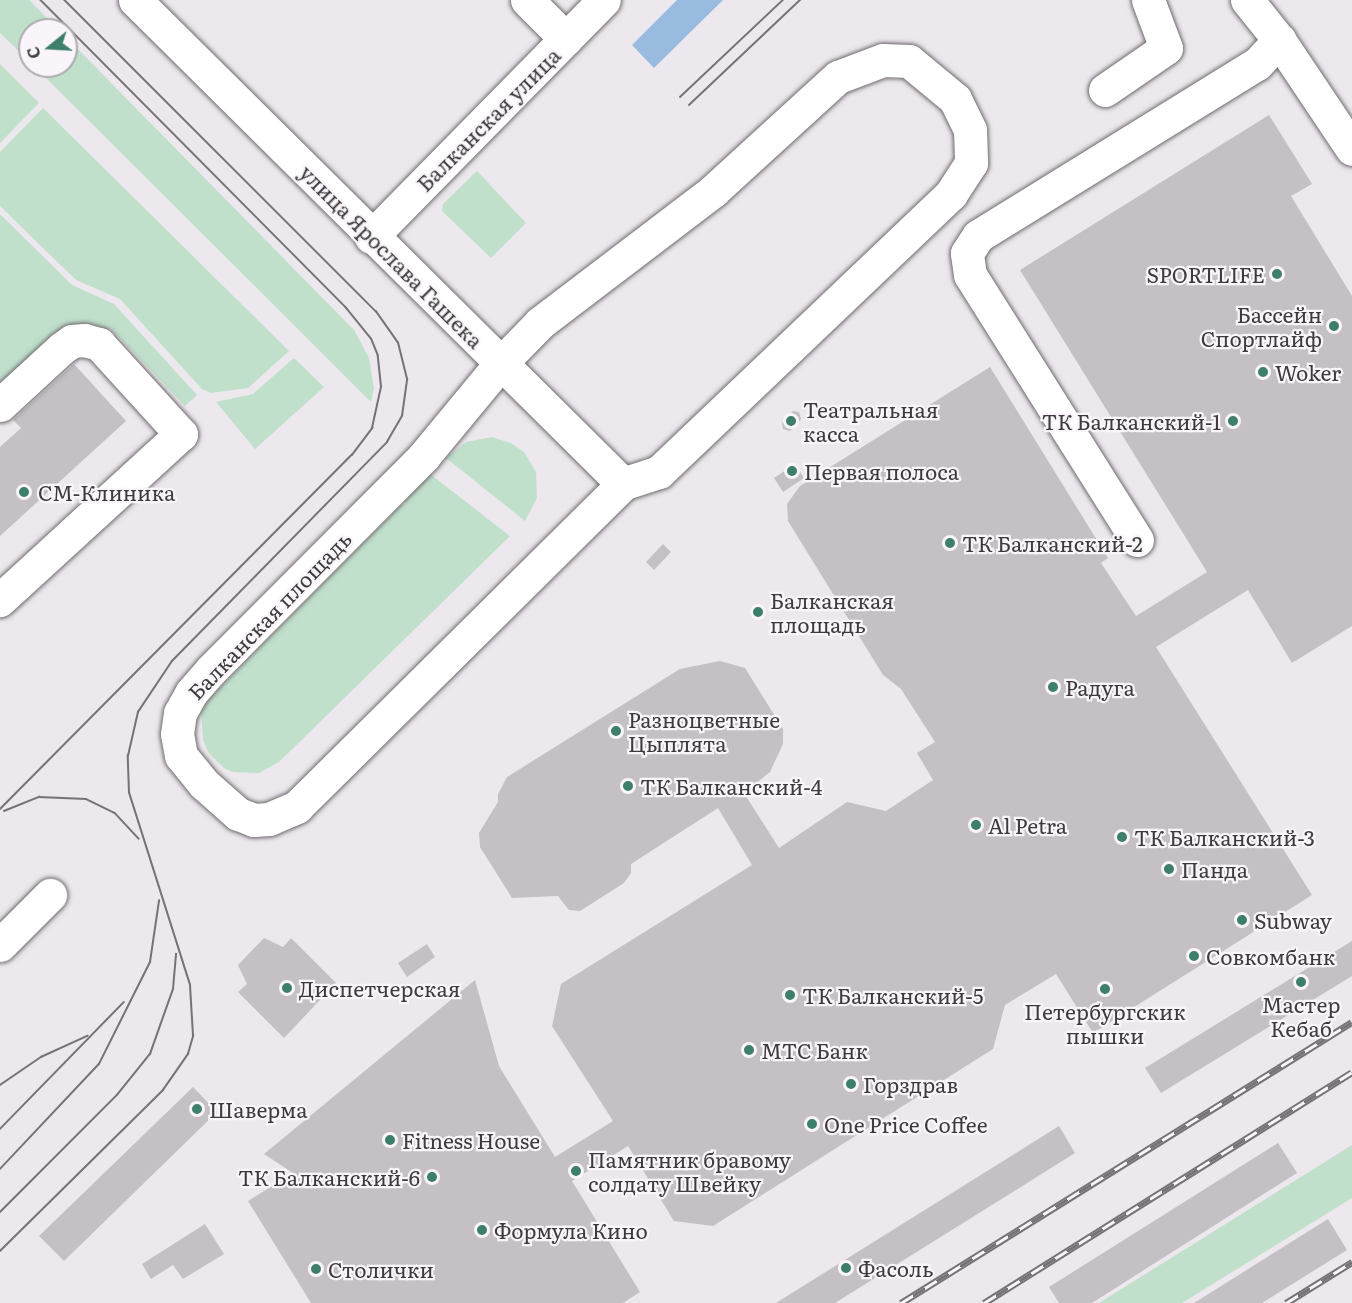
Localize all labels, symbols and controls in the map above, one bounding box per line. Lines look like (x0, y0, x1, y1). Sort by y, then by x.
north arrow (18, 18, 78, 78)
street label: Балканская улица (411, 42, 565, 196)
text: С (20, 44, 46, 62)
street label: улица Ярослава Гашека (295, 159, 489, 353)
place label: SPORTLIFE (1147, 261, 1265, 287)
marker: SPORTLIFE (1270, 267, 1284, 281)
place label: Бассейн Спортлайф (1201, 301, 1322, 351)
marker: Бассейн Спортлайф (1327, 319, 1341, 333)
place label: Woker (1275, 359, 1341, 385)
marker: Woker (1256, 365, 1270, 379)
place label: Театральная касса (803, 396, 938, 446)
place label: ТК Балканский-1 (1042, 408, 1221, 434)
marker: Театральная касса (784, 414, 798, 428)
marker: ТК Балканский-1 (1226, 414, 1240, 428)
place label: Первая полоса (804, 458, 959, 484)
marker: Первая полоса (785, 464, 799, 478)
place label: СМ-Клиника (38, 479, 175, 505)
marker: СМ-Клиника (15, 483, 33, 501)
street label: Балканская площадь (182, 526, 356, 704)
place label: ТК Балканский-2 (962, 530, 1143, 556)
marker: ТК Балканский-2 (943, 536, 957, 550)
place label: Балканская площадь (770, 587, 894, 637)
marker: Балканская площадь (751, 605, 765, 619)
place label: Радуга (1065, 674, 1135, 700)
marker: Радуга (1046, 680, 1060, 694)
place label: Разноцветные Цыплята (628, 706, 780, 756)
marker: Разноцветные Цыплята (609, 724, 623, 738)
place label: ТК Балканский-4 (640, 773, 822, 799)
marker: ТК Балканский-4 (621, 779, 635, 793)
place label: Al Petra (988, 812, 1067, 838)
marker: Al Petra (969, 818, 983, 832)
place label: ТК Балканский-3 (1134, 824, 1315, 850)
marker: ТК Балканский-3 (1115, 830, 1129, 844)
place label: Панда (1181, 856, 1248, 882)
marker: Панда (1162, 862, 1176, 876)
place label: Subway (1254, 907, 1332, 933)
marker: Subway (1235, 913, 1249, 927)
place label: Совкомбанк (1206, 943, 1335, 969)
marker: Совкомбанк (1187, 949, 1201, 963)
place label: Диспетчерская (299, 975, 460, 1001)
marker: Мастер Кебаб (1294, 975, 1308, 989)
marker: Диспетчерская (280, 981, 294, 995)
place label: ТК Балканский-5 (802, 982, 983, 1008)
marker: Петербургскик пышки (1098, 982, 1112, 996)
marker: ТК Балканский-5 (783, 988, 797, 1002)
place label: Мастер Кебаб (1262, 991, 1340, 1041)
place label: Петербургскик пышки (1024, 998, 1186, 1048)
place label: МТС Банк (761, 1037, 868, 1063)
marker: МТС Банк (742, 1043, 756, 1057)
place label: Горздрав (863, 1071, 958, 1097)
marker: Горздрав (844, 1077, 858, 1091)
place label: Шаверма (209, 1096, 308, 1122)
marker: Шаверма (190, 1102, 204, 1116)
place label: One Price Coffee (824, 1111, 988, 1137)
marker: One Price Coffee (805, 1117, 819, 1131)
place label: Fitness House (402, 1127, 540, 1153)
marker: Fitness House (383, 1133, 397, 1147)
place label: Памятник бравому солдату Швейку (588, 1146, 791, 1196)
place label: ТК Балканский-6 (238, 1164, 420, 1190)
marker: Памятник бравому солдату Швейку (569, 1164, 583, 1178)
marker: ТК Балканский-6 (425, 1170, 439, 1184)
place label: Формула Кино (494, 1217, 648, 1243)
marker: Формула Кино (475, 1223, 489, 1237)
place label: Фасоль (858, 1255, 934, 1281)
place label: Столички (328, 1256, 434, 1282)
marker: Фасоль (839, 1261, 853, 1275)
marker: Столички (309, 1262, 323, 1276)

